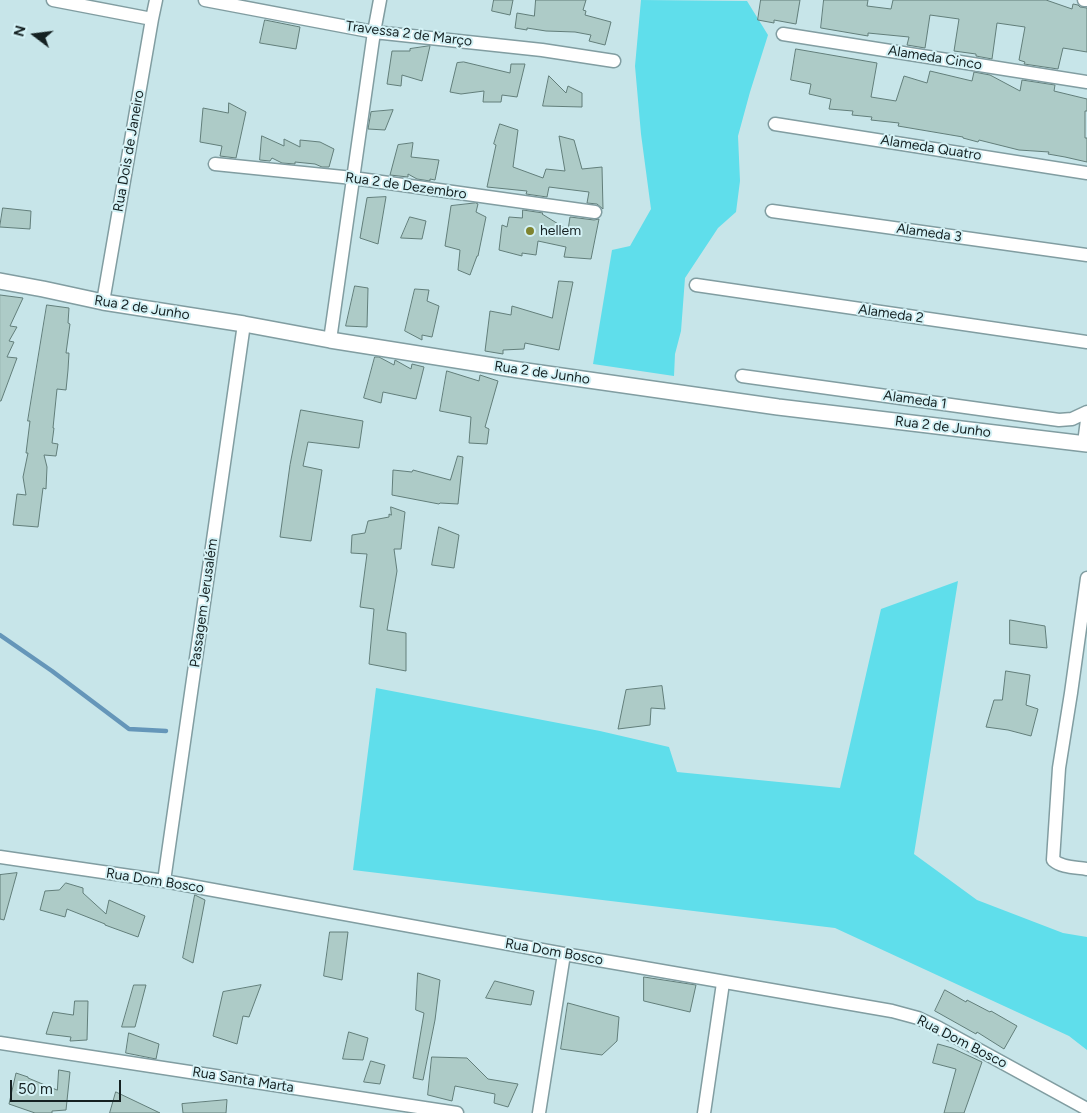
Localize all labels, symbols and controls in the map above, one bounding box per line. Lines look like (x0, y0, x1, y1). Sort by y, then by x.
north arrow (10, 10, 60, 60)
street label: Travessa 2 de Março (345, 18, 473, 50)
text: N (10, 24, 30, 38)
street label: Alameda Cinco (887, 42, 983, 74)
street label: Rua Dois de Janeiro (110, 89, 148, 213)
street label: Alameda Quatro (879, 132, 983, 164)
street label: Rua 2 de Dezembro (344, 169, 468, 203)
street label: Alameda 3 (895, 220, 963, 246)
place label: hellem (540, 223, 581, 239)
marker: hellem (524, 225, 536, 237)
street label: Rua 2 de Junho (93, 292, 191, 324)
street label: Alameda 2 (857, 301, 925, 327)
street label: Rua 2 de Junho (493, 358, 591, 388)
street label: Alameda 1 (882, 387, 948, 413)
street label: Rua 2 de Junho (894, 413, 992, 441)
street label: Passagem Jerusalém (187, 537, 221, 669)
street label: Rua Dom Bosco (105, 865, 205, 897)
street label: Rua Dom Bosco (504, 935, 604, 969)
street label: Rua Dom Bosco (914, 1012, 1010, 1072)
street label: Rua Santa Marta (191, 1064, 295, 1096)
scale bar (12, 1070, 124, 1102)
text: 50 m (18, 1080, 53, 1098)

